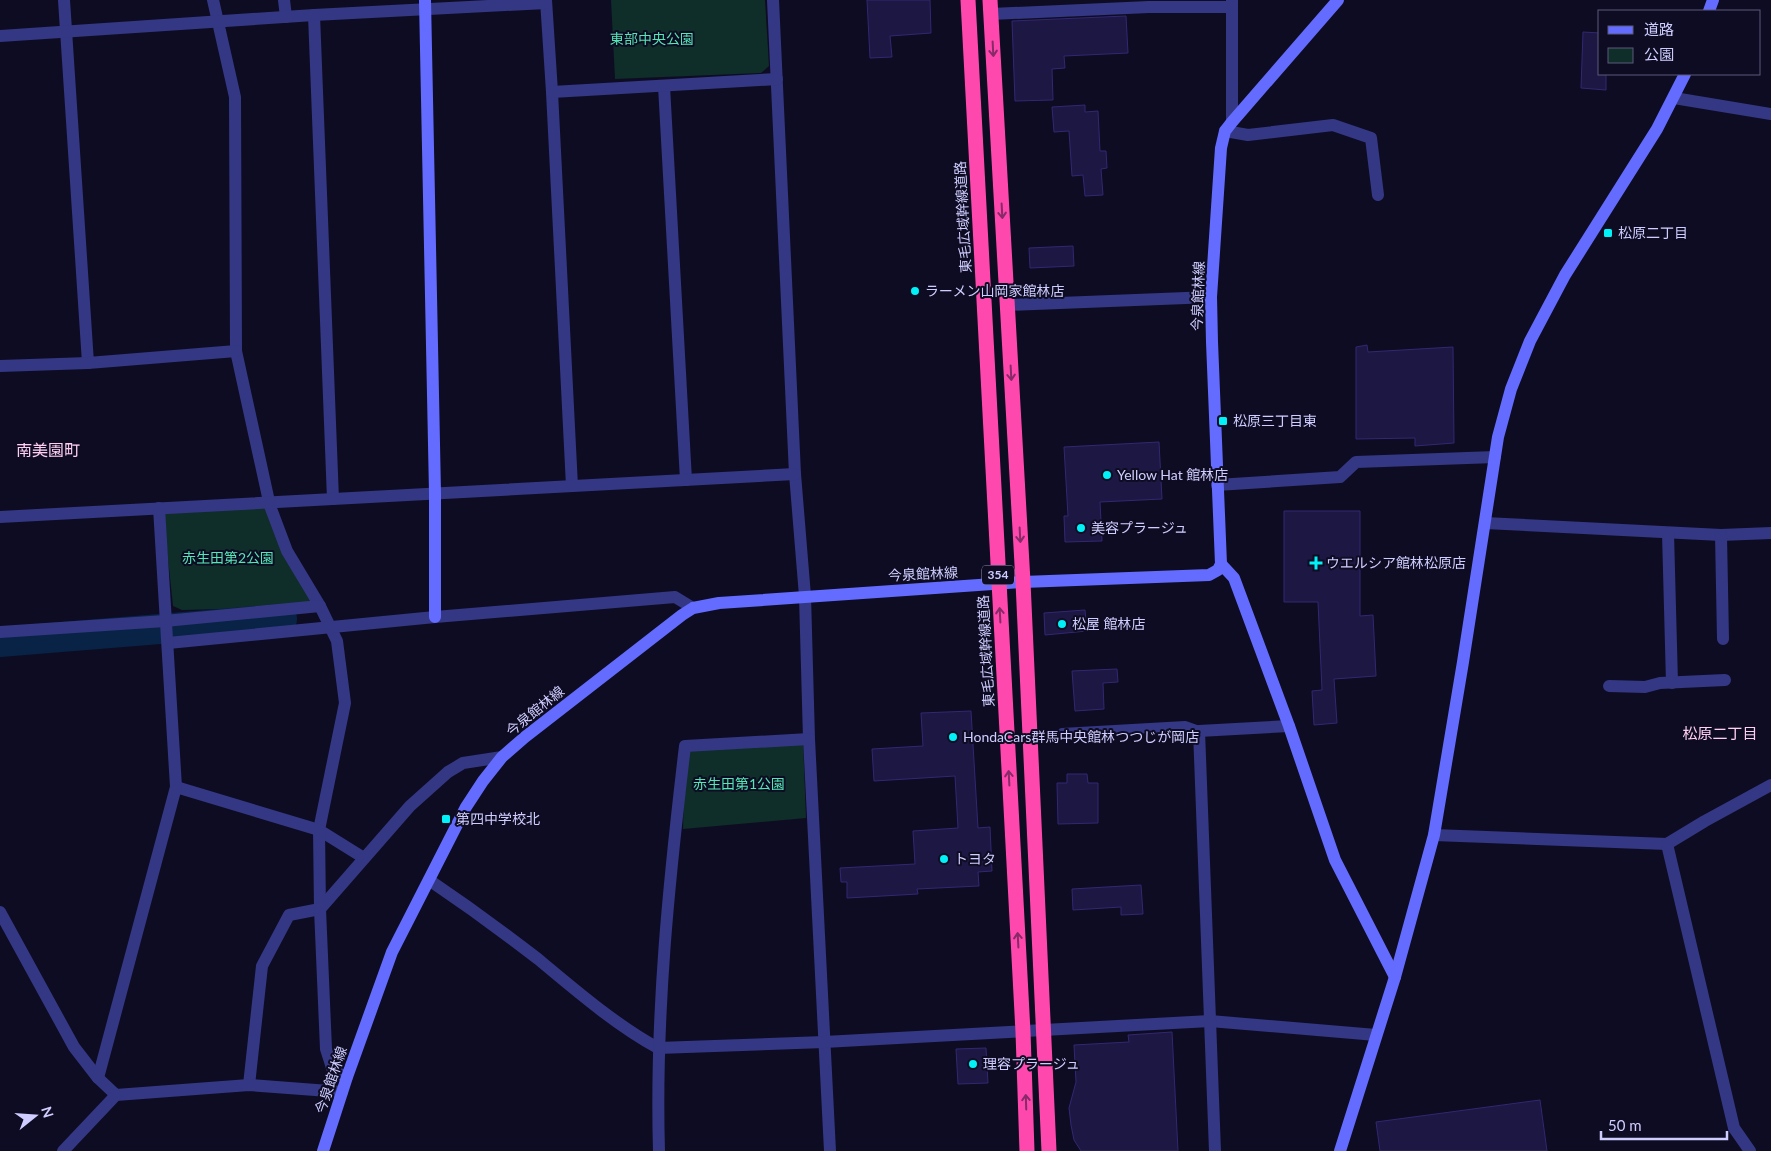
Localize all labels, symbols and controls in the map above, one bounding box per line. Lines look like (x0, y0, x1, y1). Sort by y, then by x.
legend (1598, 10, 1761, 75)
text: 道路 (1644, 20, 1674, 38)
park label: 東部中央公園 (610, 30, 694, 47)
one-way arrow (988, 40, 997, 56)
text: 公園 (1644, 45, 1674, 63)
street label: 東毛広域幹線道路 (951, 161, 974, 273)
one-way arrow (997, 203, 1006, 219)
place label: 松原二丁目 (1618, 224, 1688, 241)
marker: 松原二丁目 (1602, 227, 1614, 239)
street label: 今泉館林線 (1188, 261, 1207, 331)
place label: ラーメン山岡家館林店 (925, 282, 1064, 299)
marker: ラーメン山岡家館林店 (909, 285, 921, 297)
one-way arrow (1006, 365, 1015, 381)
place label: 松原三丁目東 (1233, 412, 1317, 429)
marker: 松原三丁目東 (1217, 415, 1229, 427)
district label: 南美園町 (16, 440, 80, 459)
place label: Yellow Hat 館林店 (1117, 466, 1228, 483)
marker: Yellow Hat 館林店 (1101, 469, 1113, 481)
place label: 美容プラージュ (1091, 519, 1188, 536)
marker: 美容プラージュ (1075, 522, 1087, 534)
one-way arrow (1016, 527, 1025, 543)
park label: 赤生田第2公園 (182, 549, 274, 566)
place label: ウエルシア館林松原店 (1326, 554, 1466, 571)
marker: ウエルシア館林松原店 (1310, 557, 1322, 569)
street label: 今泉館林線 (888, 563, 958, 584)
road number: 354 (982, 566, 1014, 584)
street label: 東毛広域幹線道路 (974, 595, 997, 707)
one-way arrow (996, 608, 1005, 624)
place label: 松屋 館林店 (1072, 615, 1146, 632)
marker: 松屋 館林店 (1056, 618, 1068, 630)
street label: 今泉館林線 (502, 682, 567, 739)
district label: 松原二丁目 (1682, 724, 1758, 742)
place label: HondaCars群馬中央館林つつじが岡店 (963, 728, 1199, 745)
marker: HondaCars群馬中央館林つつじが岡店 (947, 731, 959, 743)
one-way arrow (1004, 770, 1014, 786)
park label: 赤生田第1公園 (693, 775, 785, 792)
place label: 第四中学校北 (456, 810, 540, 827)
marker: 第四中学校北 (440, 813, 452, 825)
place label: トヨタ (954, 850, 996, 867)
marker: トヨタ (938, 853, 950, 865)
one-way arrow (1013, 932, 1022, 948)
street label: 今泉館林線 (311, 1044, 350, 1116)
place label: 理容プラージュ (983, 1055, 1080, 1072)
marker: 理容プラージュ (967, 1058, 979, 1070)
north arrow (10, 1091, 60, 1141)
one-way arrow (1021, 1095, 1030, 1111)
text: N (38, 1104, 58, 1120)
scale bar (1601, 1108, 1727, 1140)
text: 50 m (1608, 1116, 1642, 1134)

